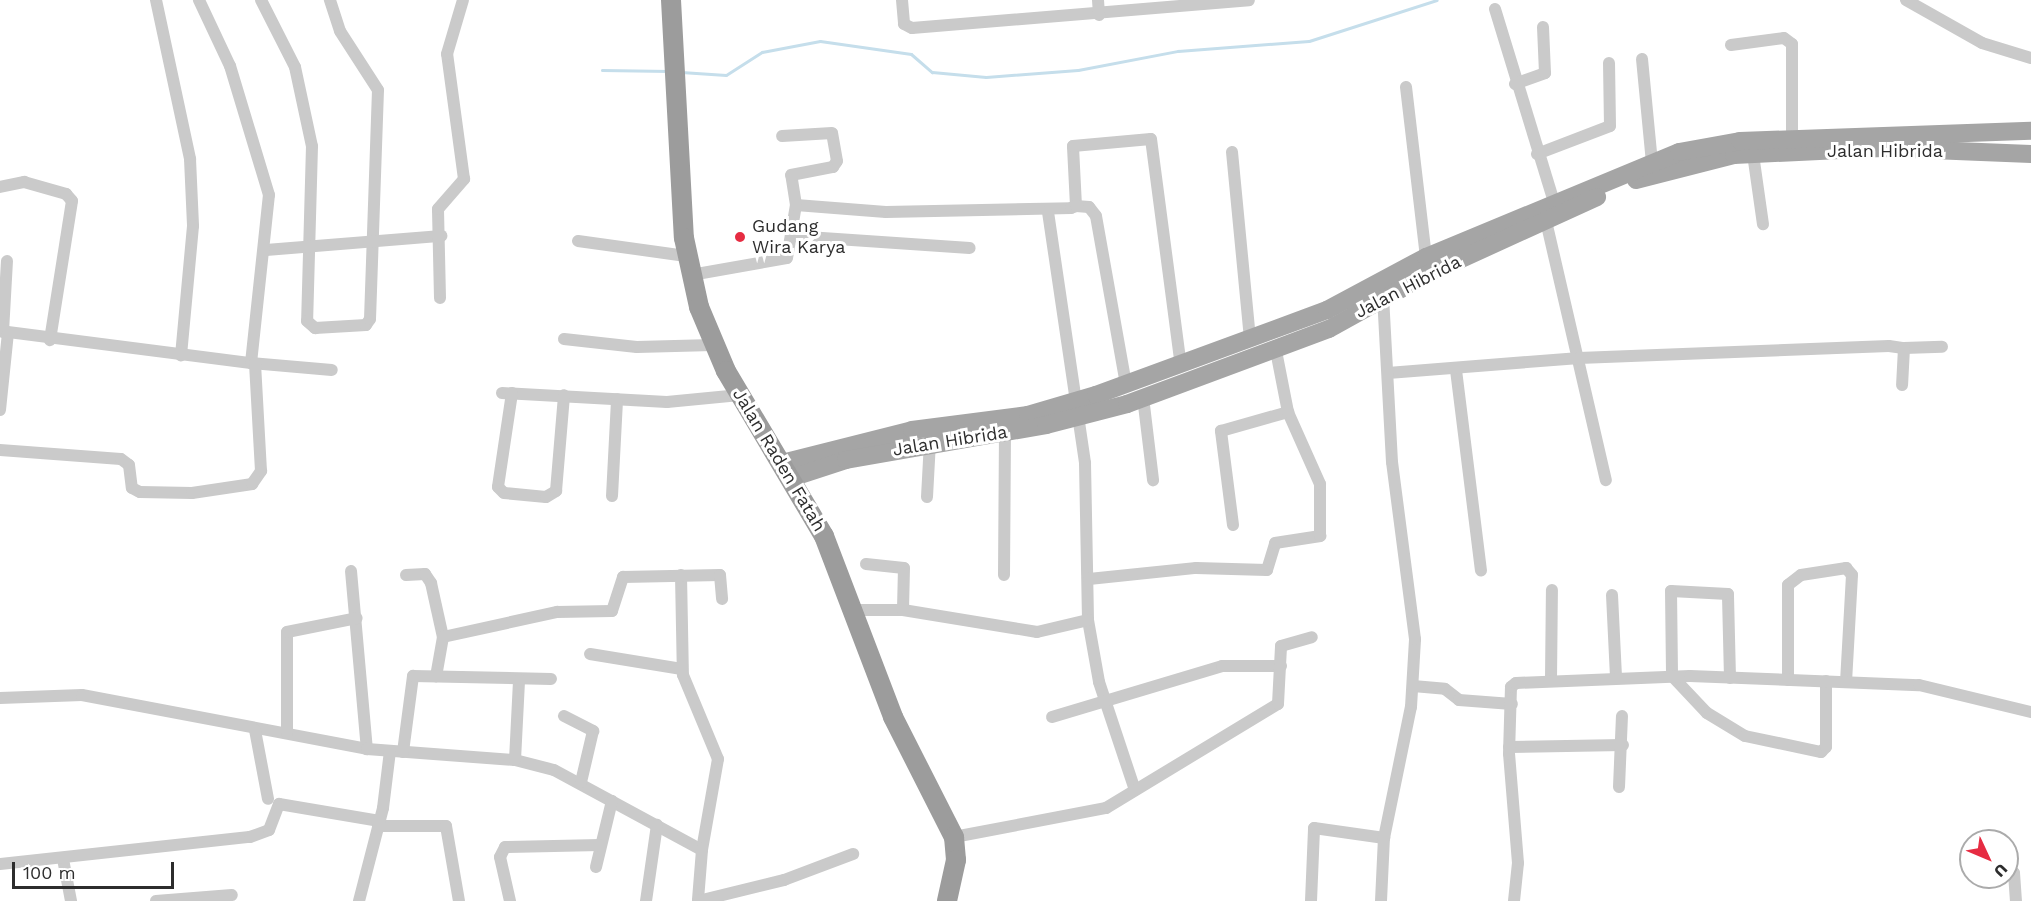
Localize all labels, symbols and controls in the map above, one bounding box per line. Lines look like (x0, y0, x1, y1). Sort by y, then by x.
street label: Jalan Hibrida (1827, 140, 1943, 162)
place label: Gudang Wira Karya (752, 216, 846, 258)
marker: Gudang Wira Karya (733, 230, 747, 244)
street label: Jalan Hibrida (1351, 251, 1465, 323)
street label: Jalan Raden Fatah (728, 385, 830, 535)
street label: Jalan Hibrida (891, 421, 1009, 461)
north arrow (1959, 829, 2019, 889)
scale bar (15, 850, 177, 888)
text: U (1990, 860, 2012, 881)
text: 100 m (23, 862, 76, 883)

